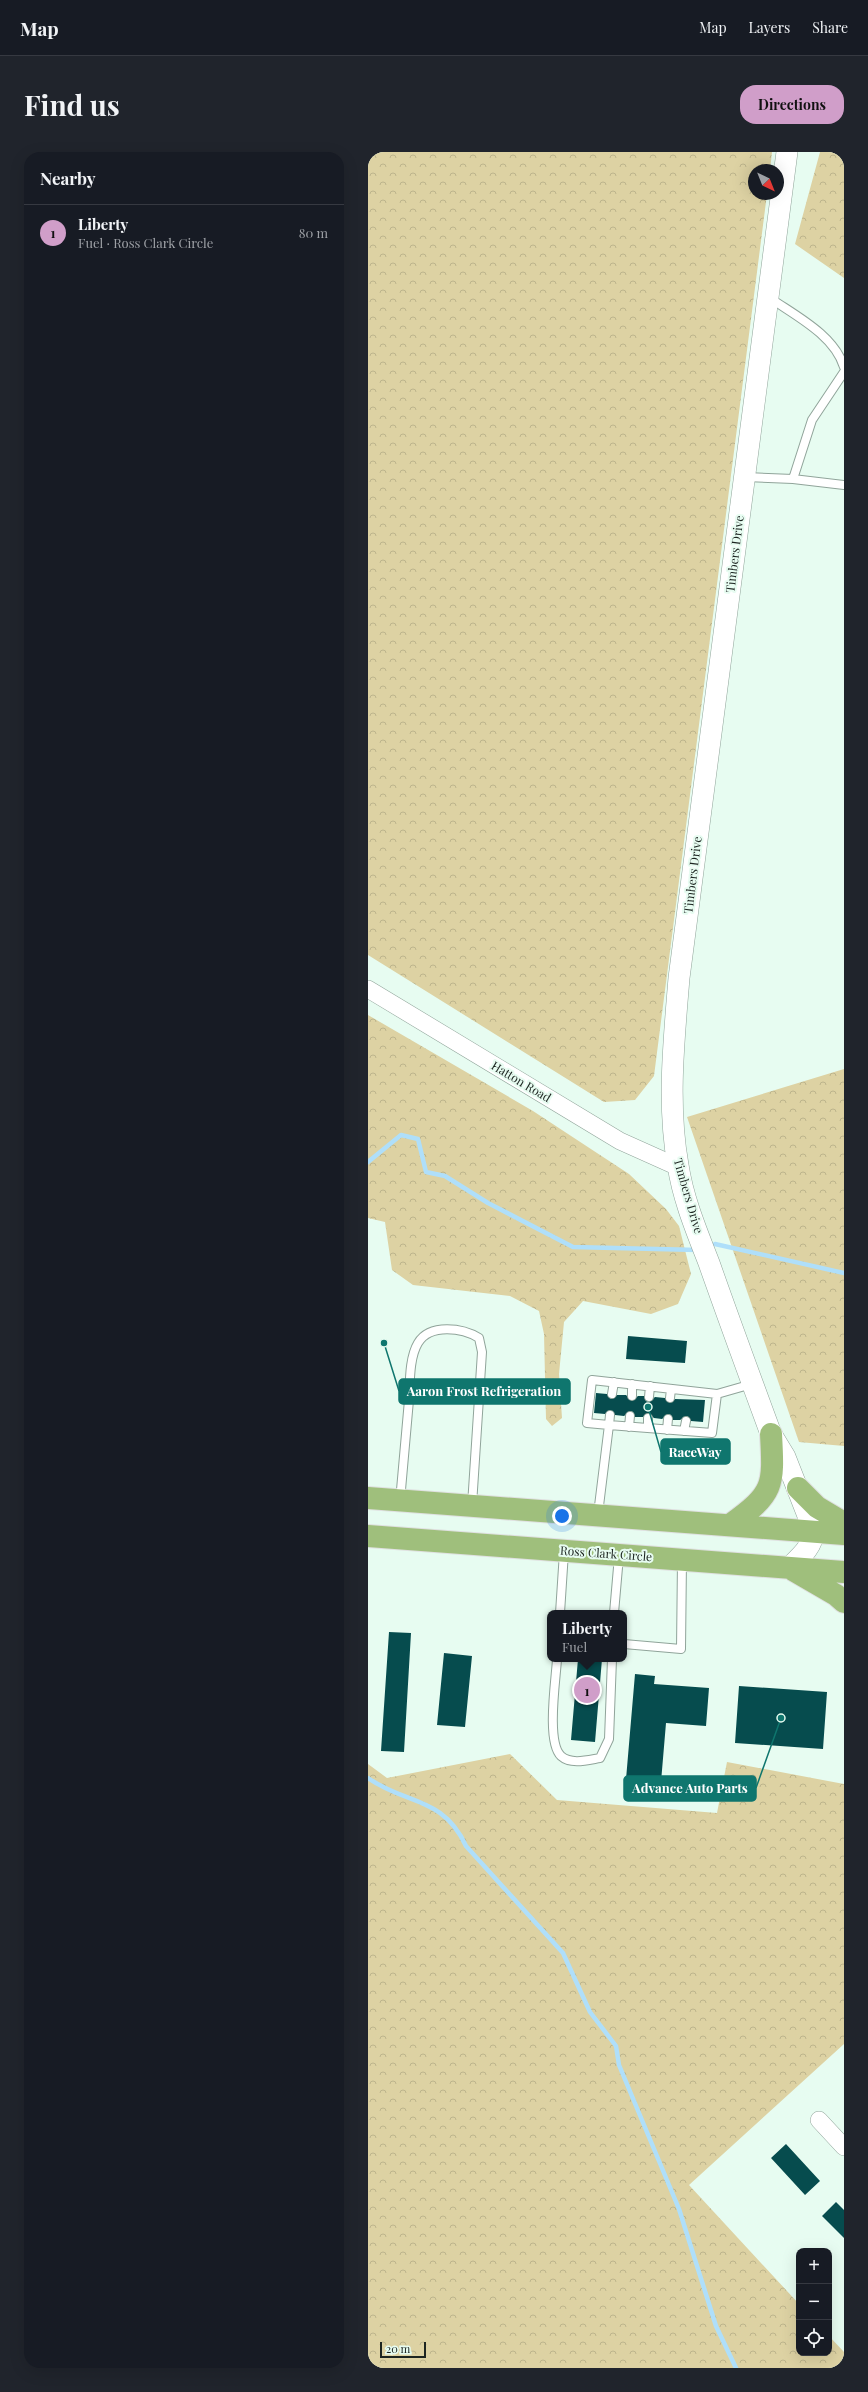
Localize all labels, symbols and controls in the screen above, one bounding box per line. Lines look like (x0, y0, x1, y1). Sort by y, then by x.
text: Map (20, 15, 59, 41)
text: Map (699, 18, 727, 37)
text: Layers (749, 18, 790, 37)
text: Share (812, 18, 848, 37)
button: Directions (740, 85, 844, 124)
text: Find us (24, 86, 120, 123)
north arrow (748, 164, 784, 200)
text: Nearby (40, 167, 95, 189)
text: Liberty (78, 214, 128, 234)
text: 1 (51, 224, 55, 241)
text: 80 m (299, 224, 328, 241)
text: Fuel · Ross Clark Circle (78, 234, 213, 251)
street label: Timbers Drive (721, 514, 747, 593)
street label: Timbers Drive (679, 835, 705, 914)
street label: Hatton Road (489, 1057, 554, 1105)
street label: Timbers Drive (671, 1156, 707, 1235)
callout: Aaron Frost Refrigeration (399, 1379, 570, 1404)
text: Aaron Frost Refrigeration (406, 1382, 561, 1399)
callout: RaceWay (661, 1439, 730, 1464)
text: RaceWay (668, 1443, 722, 1460)
your location (552, 1506, 572, 1526)
street label: Ross Clark Circle (559, 1542, 653, 1564)
popup (547, 1610, 627, 1662)
text: Liberty (562, 1618, 612, 1638)
text: Fuel (562, 1638, 587, 1655)
pin: 1 (574, 1675, 600, 1705)
callout: Advance Auto Parts (624, 1776, 756, 1801)
text: Advance Auto Parts (631, 1779, 748, 1796)
map controls (796, 2248, 832, 2356)
button: + (796, 2248, 832, 2284)
button: − (796, 2284, 832, 2320)
button: locate (796, 2320, 832, 2356)
scale bar (380, 2340, 426, 2359)
text: 20 m (386, 2341, 410, 2356)

